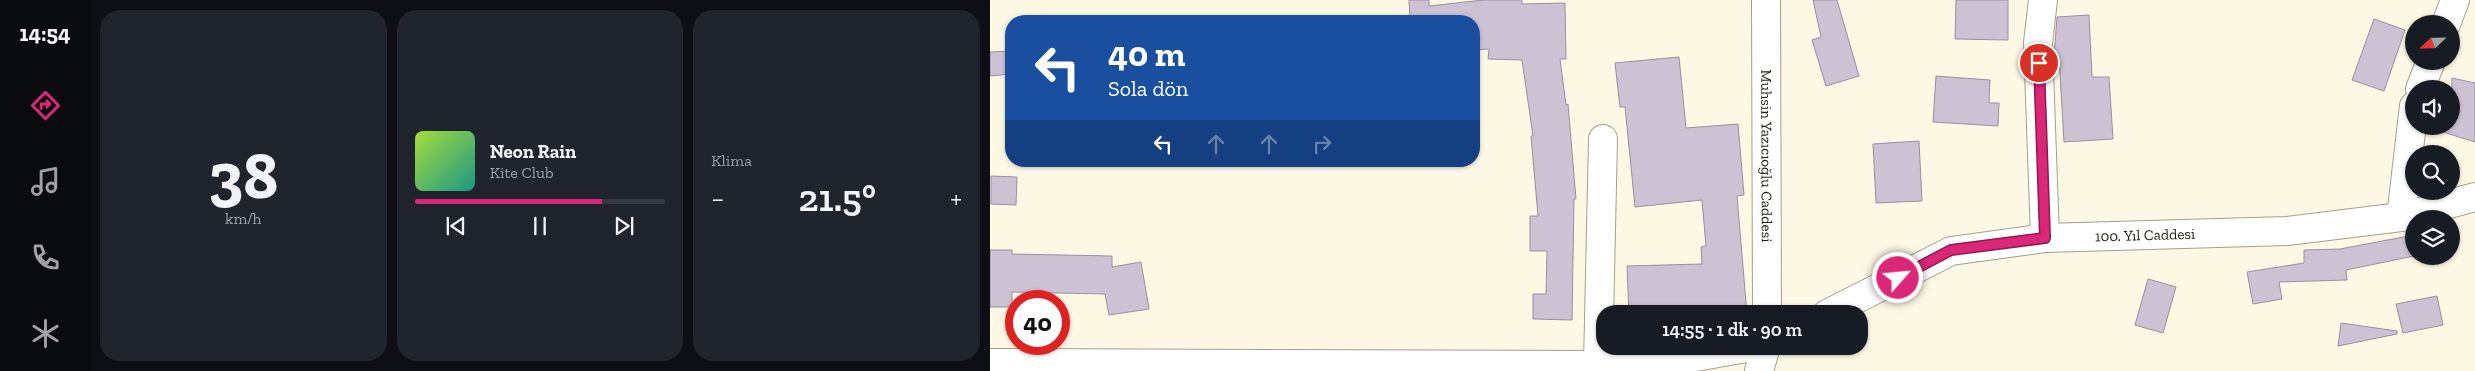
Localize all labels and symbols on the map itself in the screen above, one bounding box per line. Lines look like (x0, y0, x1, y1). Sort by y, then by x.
north arrow (2405, 15, 2460, 70)
pin (2018, 42, 2060, 84)
street label: Muhsin Yazıcıoğlu Caddesi (1757, 70, 1776, 242)
street label: 100. Yıl Caddesi (2095, 225, 2195, 246)
position arrow (1871, 251, 1923, 303)
speed limit sign: 40 (1005, 290, 1070, 355)

